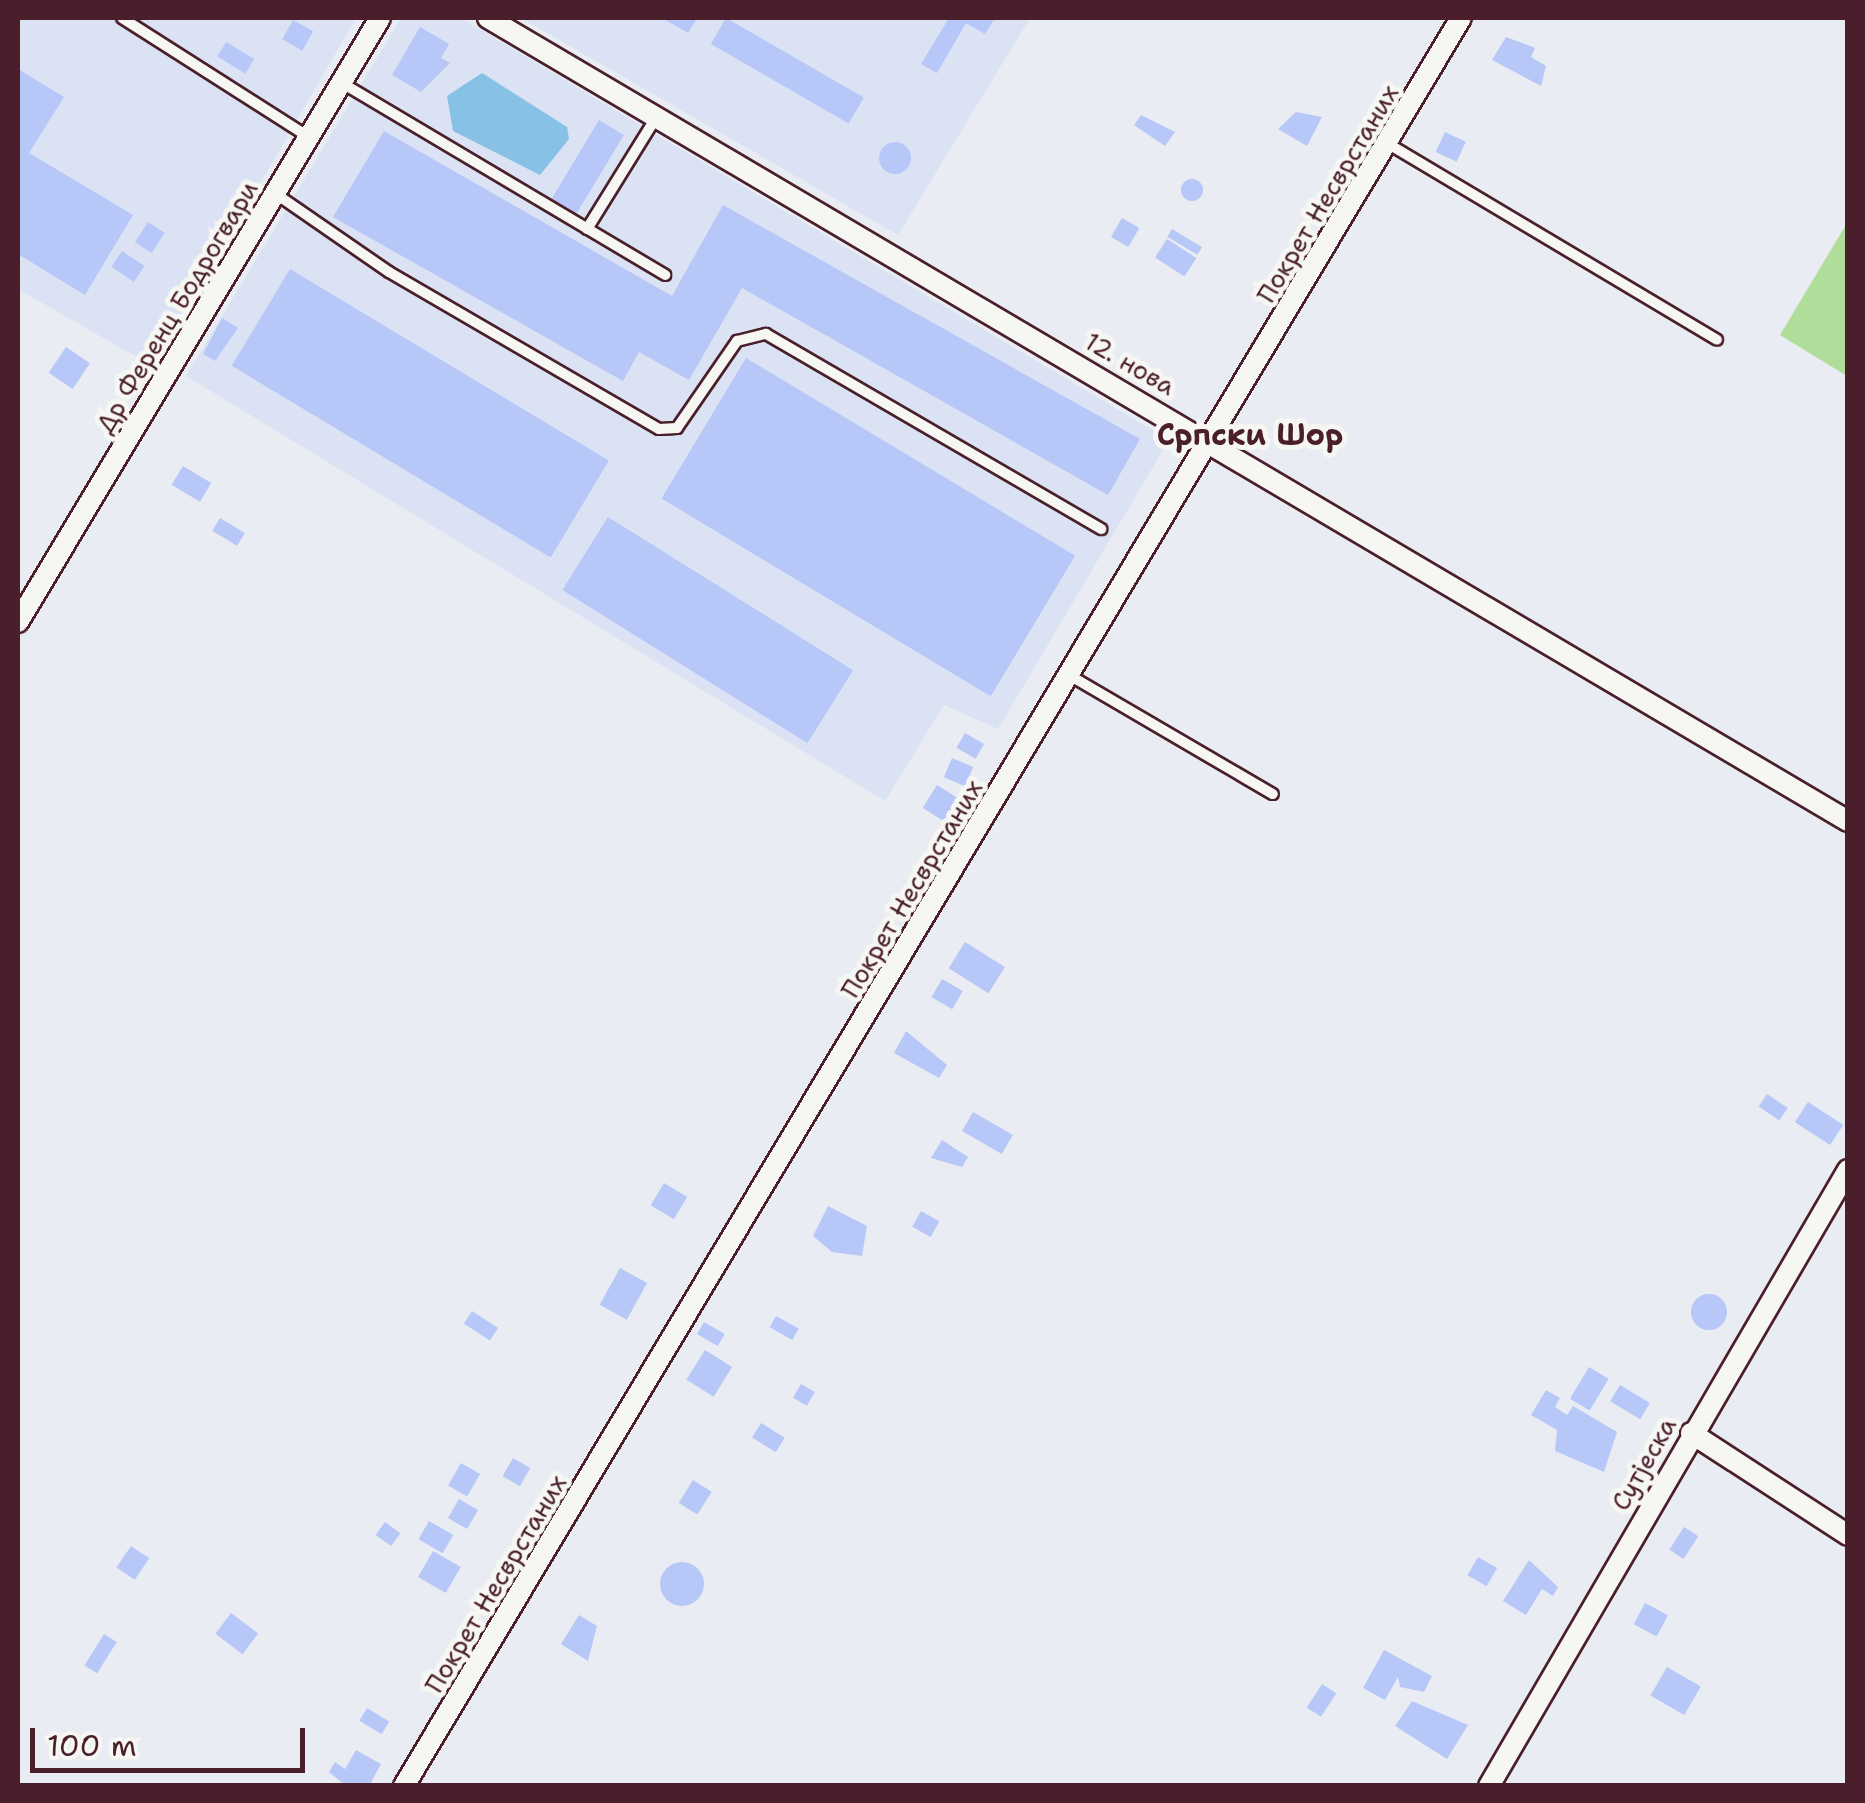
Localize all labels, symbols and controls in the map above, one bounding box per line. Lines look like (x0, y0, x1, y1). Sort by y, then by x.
street label: Покрет Несврстаних (1251, 80, 1405, 308)
street label: Др Ференц Бодрогвари (90, 175, 264, 439)
street label: 12. нова (1080, 326, 1180, 402)
district label: Српски Шор (1157, 417, 1343, 453)
street label: Покрет Несврстаних (835, 775, 989, 1003)
street label: Сутјеска (1605, 1412, 1683, 1516)
street label: Покрет Несврстаних (419, 1470, 573, 1698)
scale bar (35, 1708, 310, 1770)
text: 100 m (47, 1725, 137, 1766)

